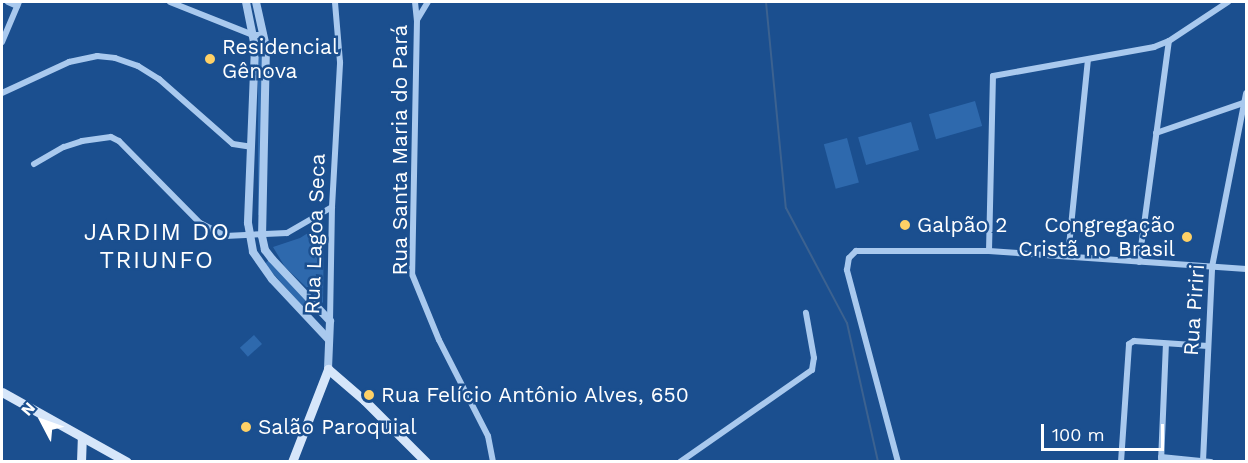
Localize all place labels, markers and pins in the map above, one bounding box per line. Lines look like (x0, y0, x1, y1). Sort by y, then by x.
place label: Residencial Gênova (222, 34, 338, 84)
marker: Residencial Gênova (203, 52, 217, 66)
place label: Galpão 2 (917, 212, 1008, 238)
place label: Congregação Cristã no Brasil (1018, 212, 1175, 262)
marker: Galpão 2 (898, 218, 912, 232)
marker: Congregação Cristã no Brasil (1180, 230, 1194, 244)
place label: Rua Felício Antônio Alves, 650 (381, 382, 691, 408)
marker: Rua Felício Antônio Alves, 650 (362, 388, 376, 402)
place label: Salão Paroquial (258, 414, 417, 440)
marker: Salão Paroquial (239, 420, 253, 434)

